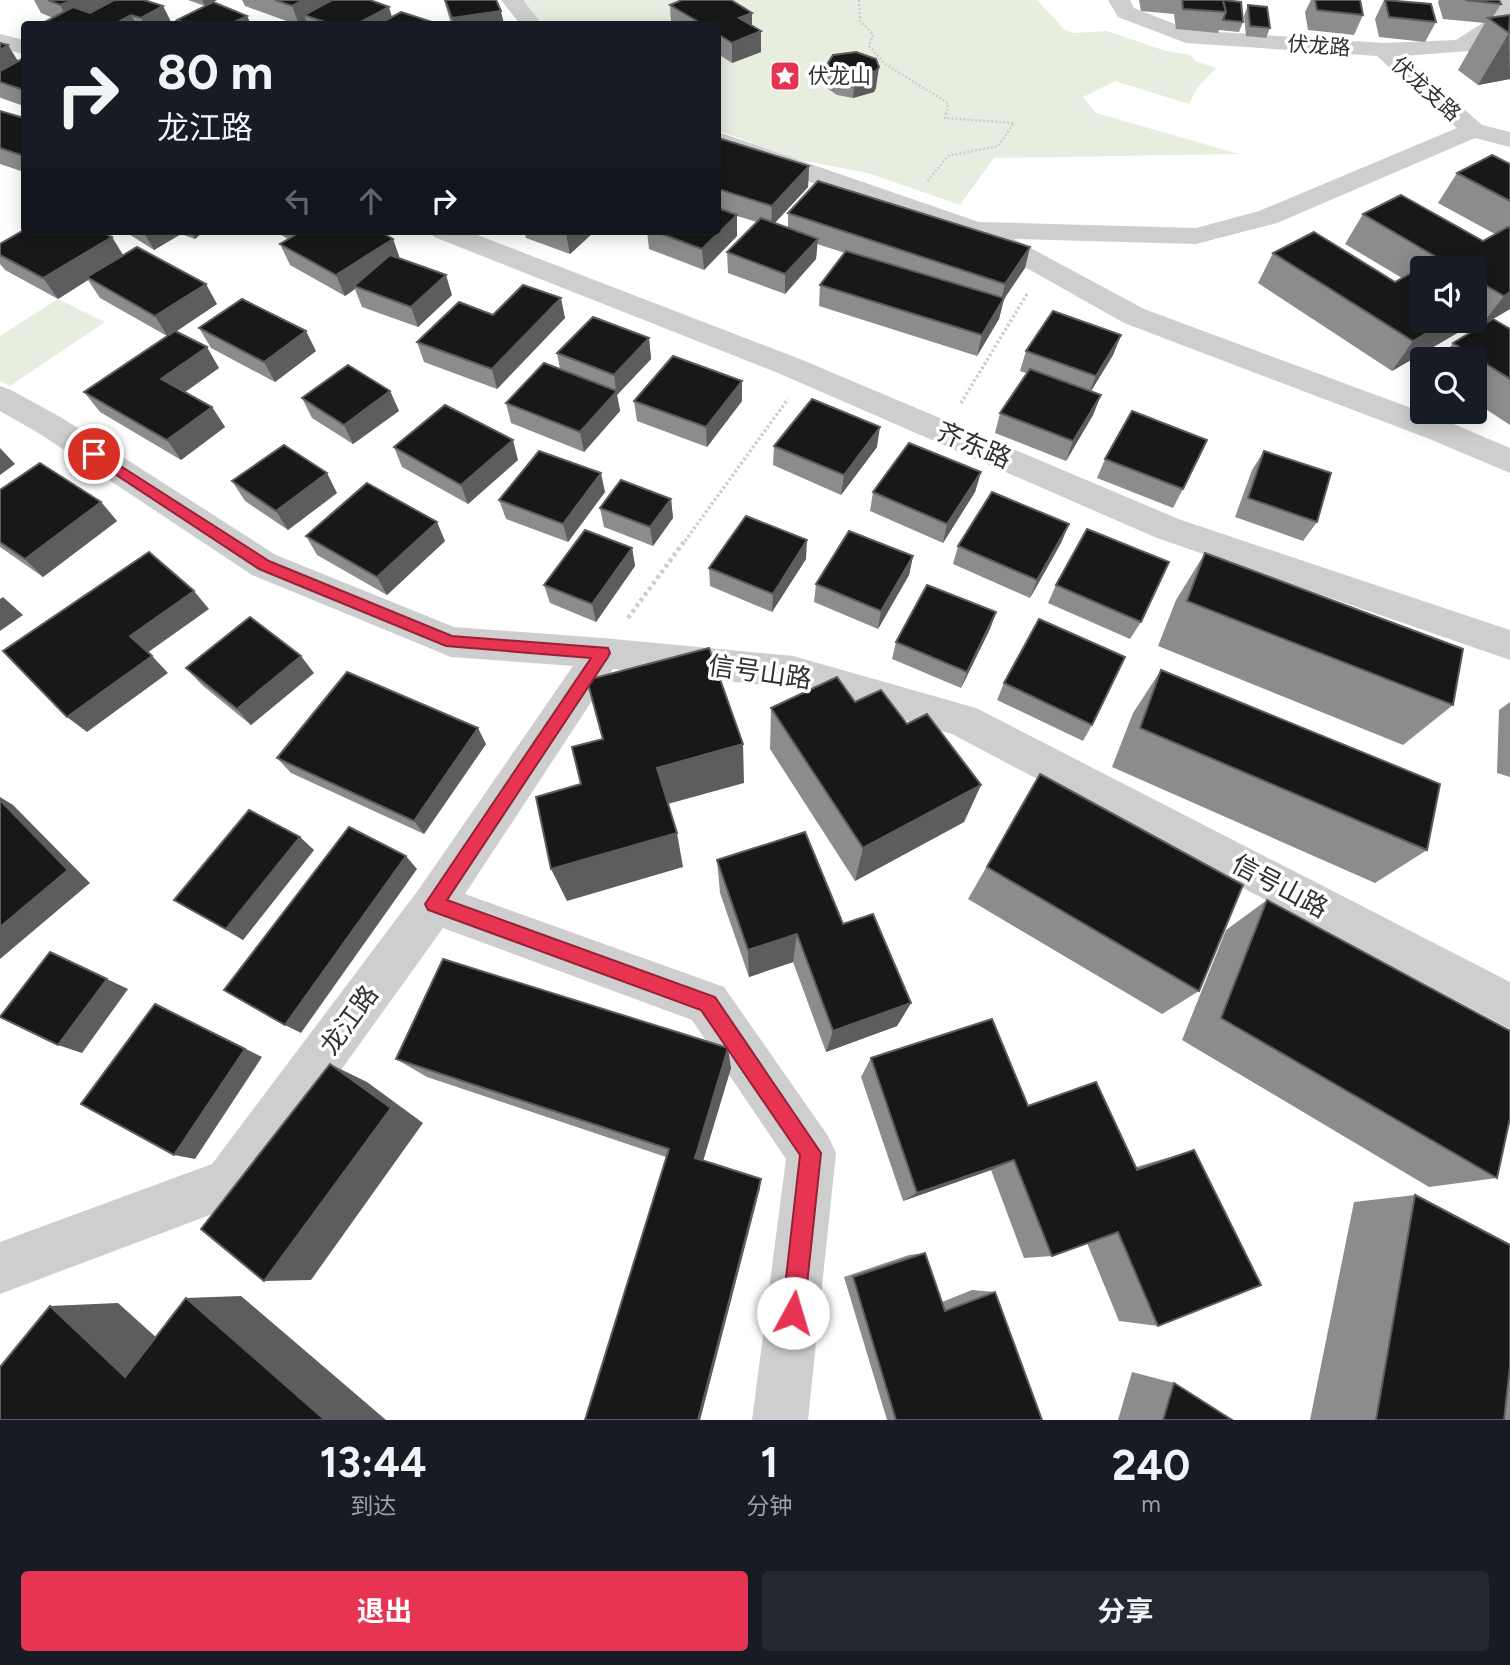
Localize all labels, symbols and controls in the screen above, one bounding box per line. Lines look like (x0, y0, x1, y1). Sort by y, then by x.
street label: 伏龙路 (1287, 31, 1351, 60)
text: 80 m (157, 42, 273, 101)
icon: right (42, 49, 133, 140)
street label: 伏龙支路 (1387, 51, 1466, 126)
place icon: 伏龙山 (768, 59, 802, 93)
place label: 伏龙山 (808, 63, 871, 88)
text: 龙江路 (157, 109, 253, 147)
icon: left (279, 182, 317, 220)
icon: ahead (352, 182, 390, 220)
icon: right (425, 182, 463, 220)
map controls (1410, 256, 1487, 424)
button: sound (1410, 256, 1487, 333)
button: search (1410, 347, 1487, 424)
street label: 齐东路 (932, 415, 1016, 475)
pin (64, 424, 124, 484)
icon: arrive (75, 435, 113, 473)
street label: 信号山路 (706, 649, 814, 695)
street label: 信号山路 (1227, 847, 1333, 925)
street label: 龙江路 (313, 979, 385, 1061)
position arrow (756, 1276, 830, 1350)
text: 13:44 (320, 1437, 427, 1488)
text: 1 (760, 1437, 778, 1488)
text: 240 (1112, 1440, 1190, 1491)
text: m (1141, 1490, 1161, 1518)
text: 到达 (350, 1492, 396, 1520)
text: 分钟 (746, 1492, 792, 1520)
button: 退出 (21, 1571, 748, 1651)
button: 分享 (762, 1571, 1489, 1651)

